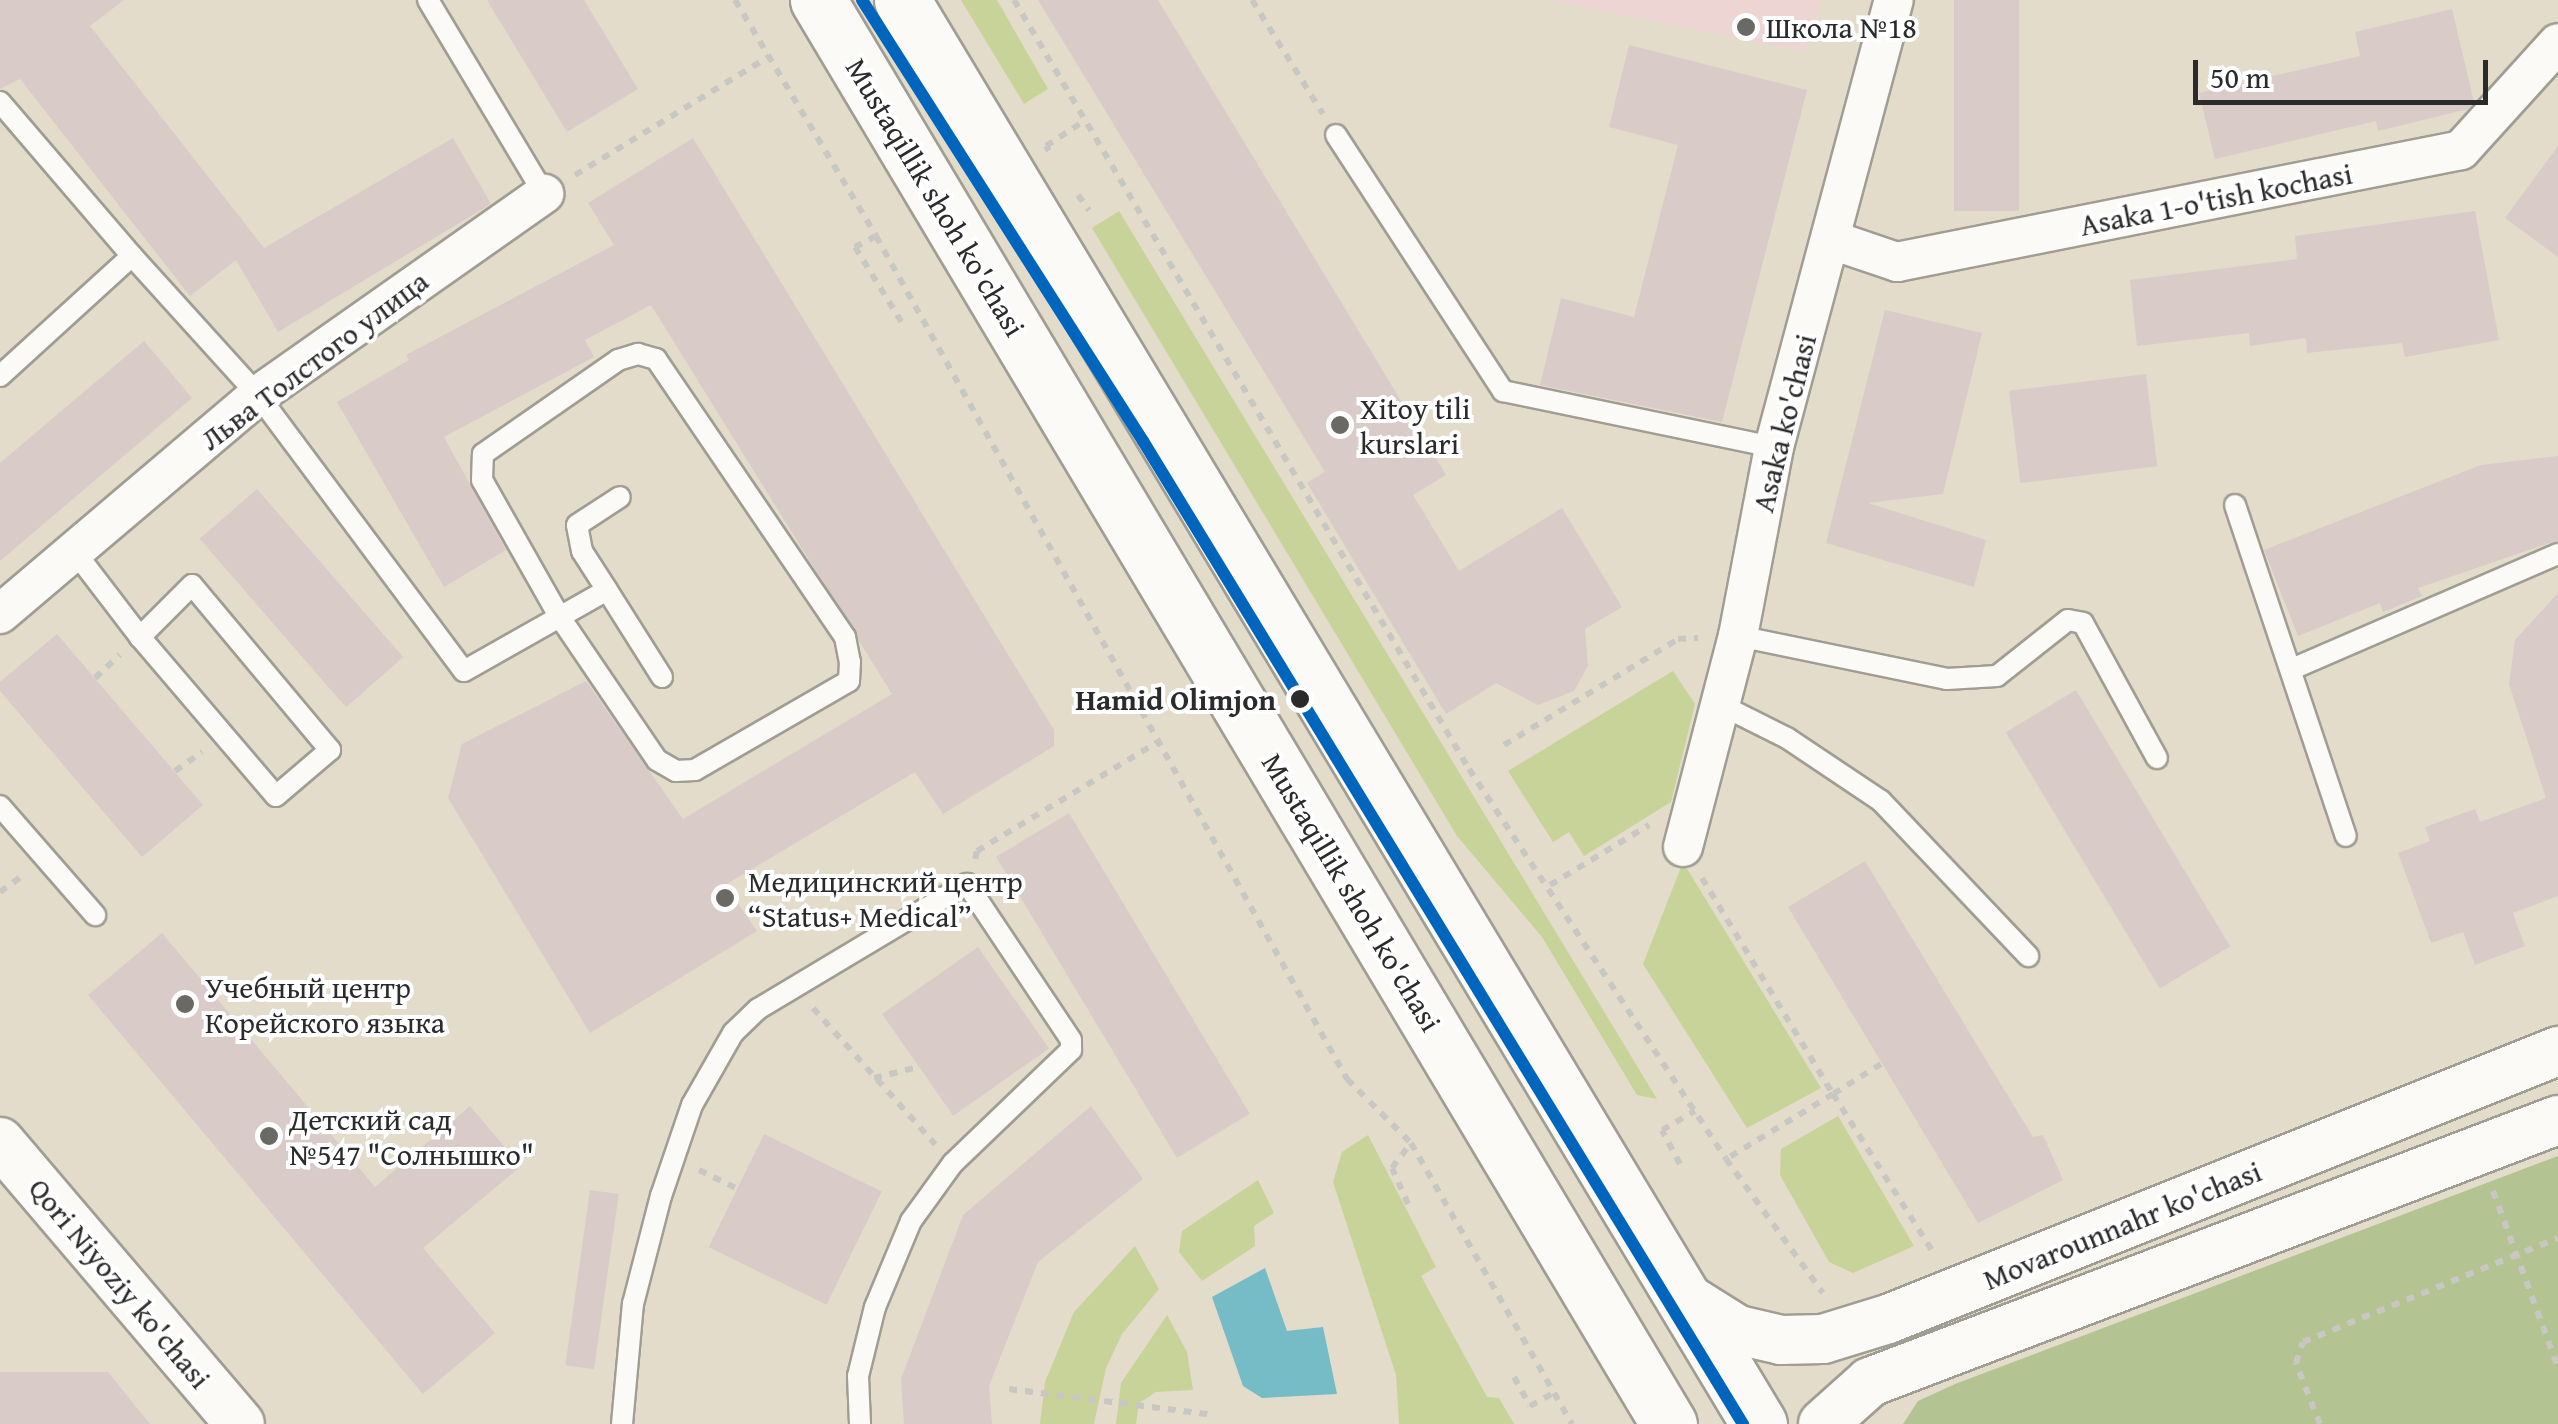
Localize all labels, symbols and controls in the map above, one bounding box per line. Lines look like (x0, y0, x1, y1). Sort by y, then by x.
place label: Школа №18 (1766, 9, 1917, 45)
marker: Школа №18 (1735, 16, 1757, 38)
scale bar (2198, 40, 2493, 102)
street label: Mustaqillik shoh ko'chasi (839, 51, 1033, 343)
text: 50 m (2210, 55, 2270, 99)
street label: Asaka 1-o'tish kochasi (2077, 155, 2355, 243)
street label: Льва Толстого улица (193, 263, 435, 457)
street label: Asaka ko'chasi (1744, 330, 1824, 516)
place label: Xitoy tili kurslari (1360, 390, 1470, 460)
marker: Xitoy tili kurslari (1329, 414, 1351, 436)
place label: Hamid Olimjon (1075, 681, 1276, 717)
marker: Hamid Olimjon (1285, 684, 1315, 714)
street label: Mustaqillik shoh ko'chasi (1255, 746, 1449, 1038)
place label: Медицинский центр “Status+ Medical” (748, 863, 1023, 934)
marker: Медицинский центр “Status+ Medical” (712, 885, 738, 911)
place label: Учебный центр Корейского языка (205, 969, 445, 1040)
marker: Учебный центр Корейского языка (174, 993, 196, 1015)
place label: Детский сад №547 "Солнышко" (289, 1101, 534, 1172)
marker: Детский сад №547 "Солнышко" (258, 1125, 280, 1147)
street label: Movarounnahr ko'chasi (1978, 1153, 2266, 1297)
street label: Qori Niyoziy ko'chasi (22, 1170, 218, 1396)

